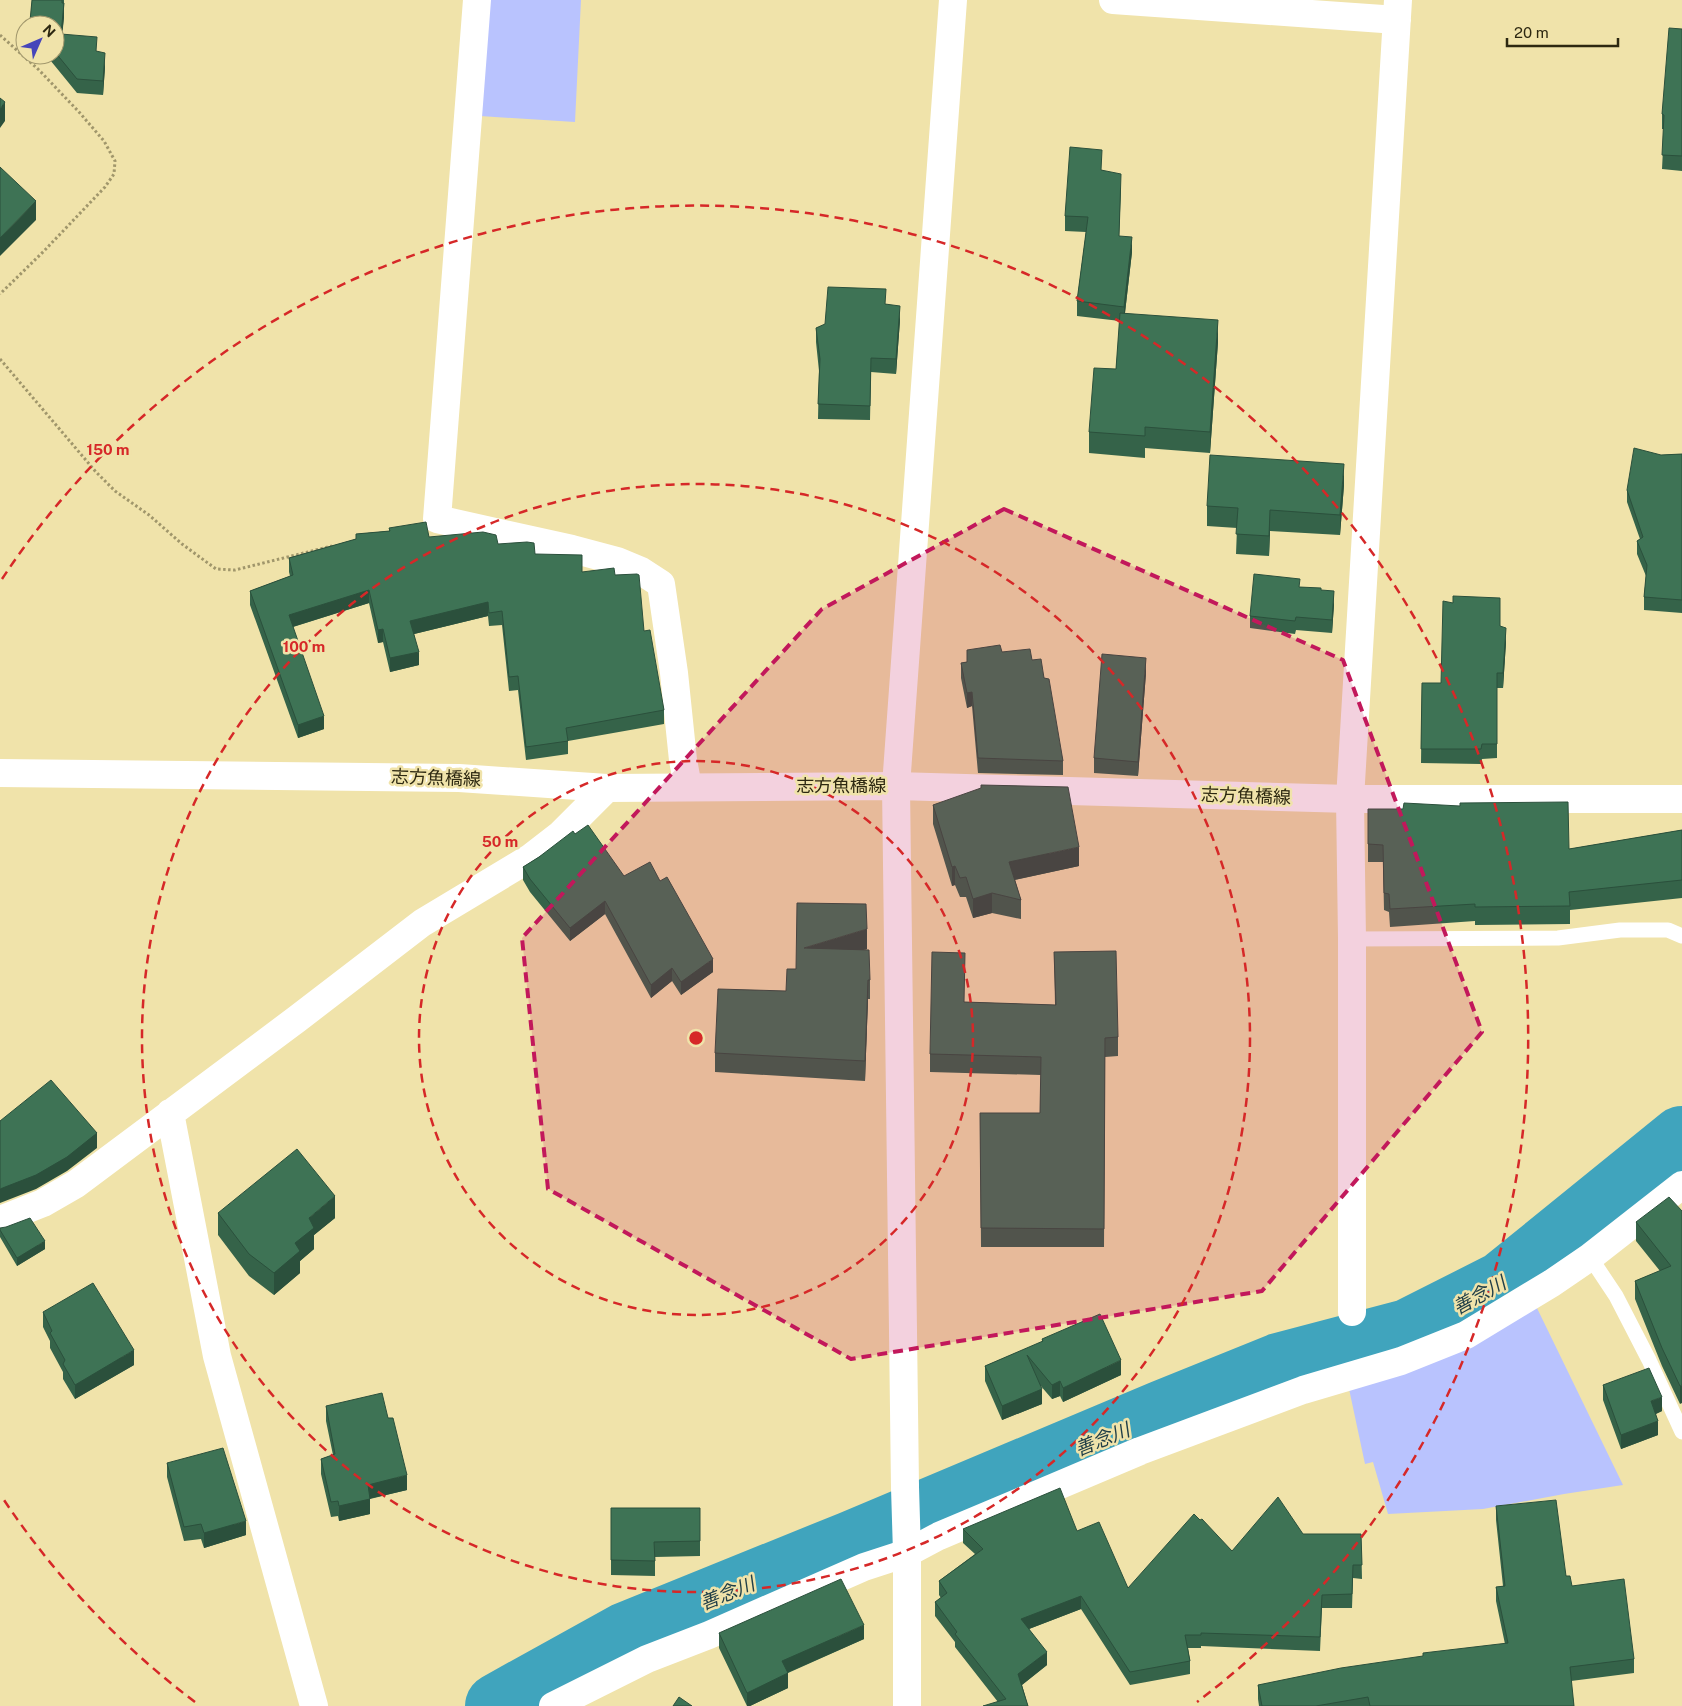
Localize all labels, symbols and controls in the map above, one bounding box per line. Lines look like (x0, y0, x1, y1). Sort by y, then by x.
north arrow (15, 15, 65, 65)
scale bar (1507, 15, 1618, 47)
text: N (40, 21, 59, 40)
text: 20 m (1514, 24, 1549, 41)
text: 150 m (86, 441, 130, 458)
text: 100 m (283, 638, 325, 655)
street label: 志方魚橋線 (391, 765, 481, 790)
street label: 志方魚橋線 (796, 775, 886, 796)
street label: 志方魚橋線 (1201, 783, 1291, 808)
text: 50 m (482, 833, 518, 850)
centre of rings (687, 1029, 705, 1047)
water label: 善念川 (1449, 1271, 1511, 1318)
water label: 善念川 (1071, 1417, 1134, 1460)
water label: 善念川 (696, 1571, 759, 1614)

